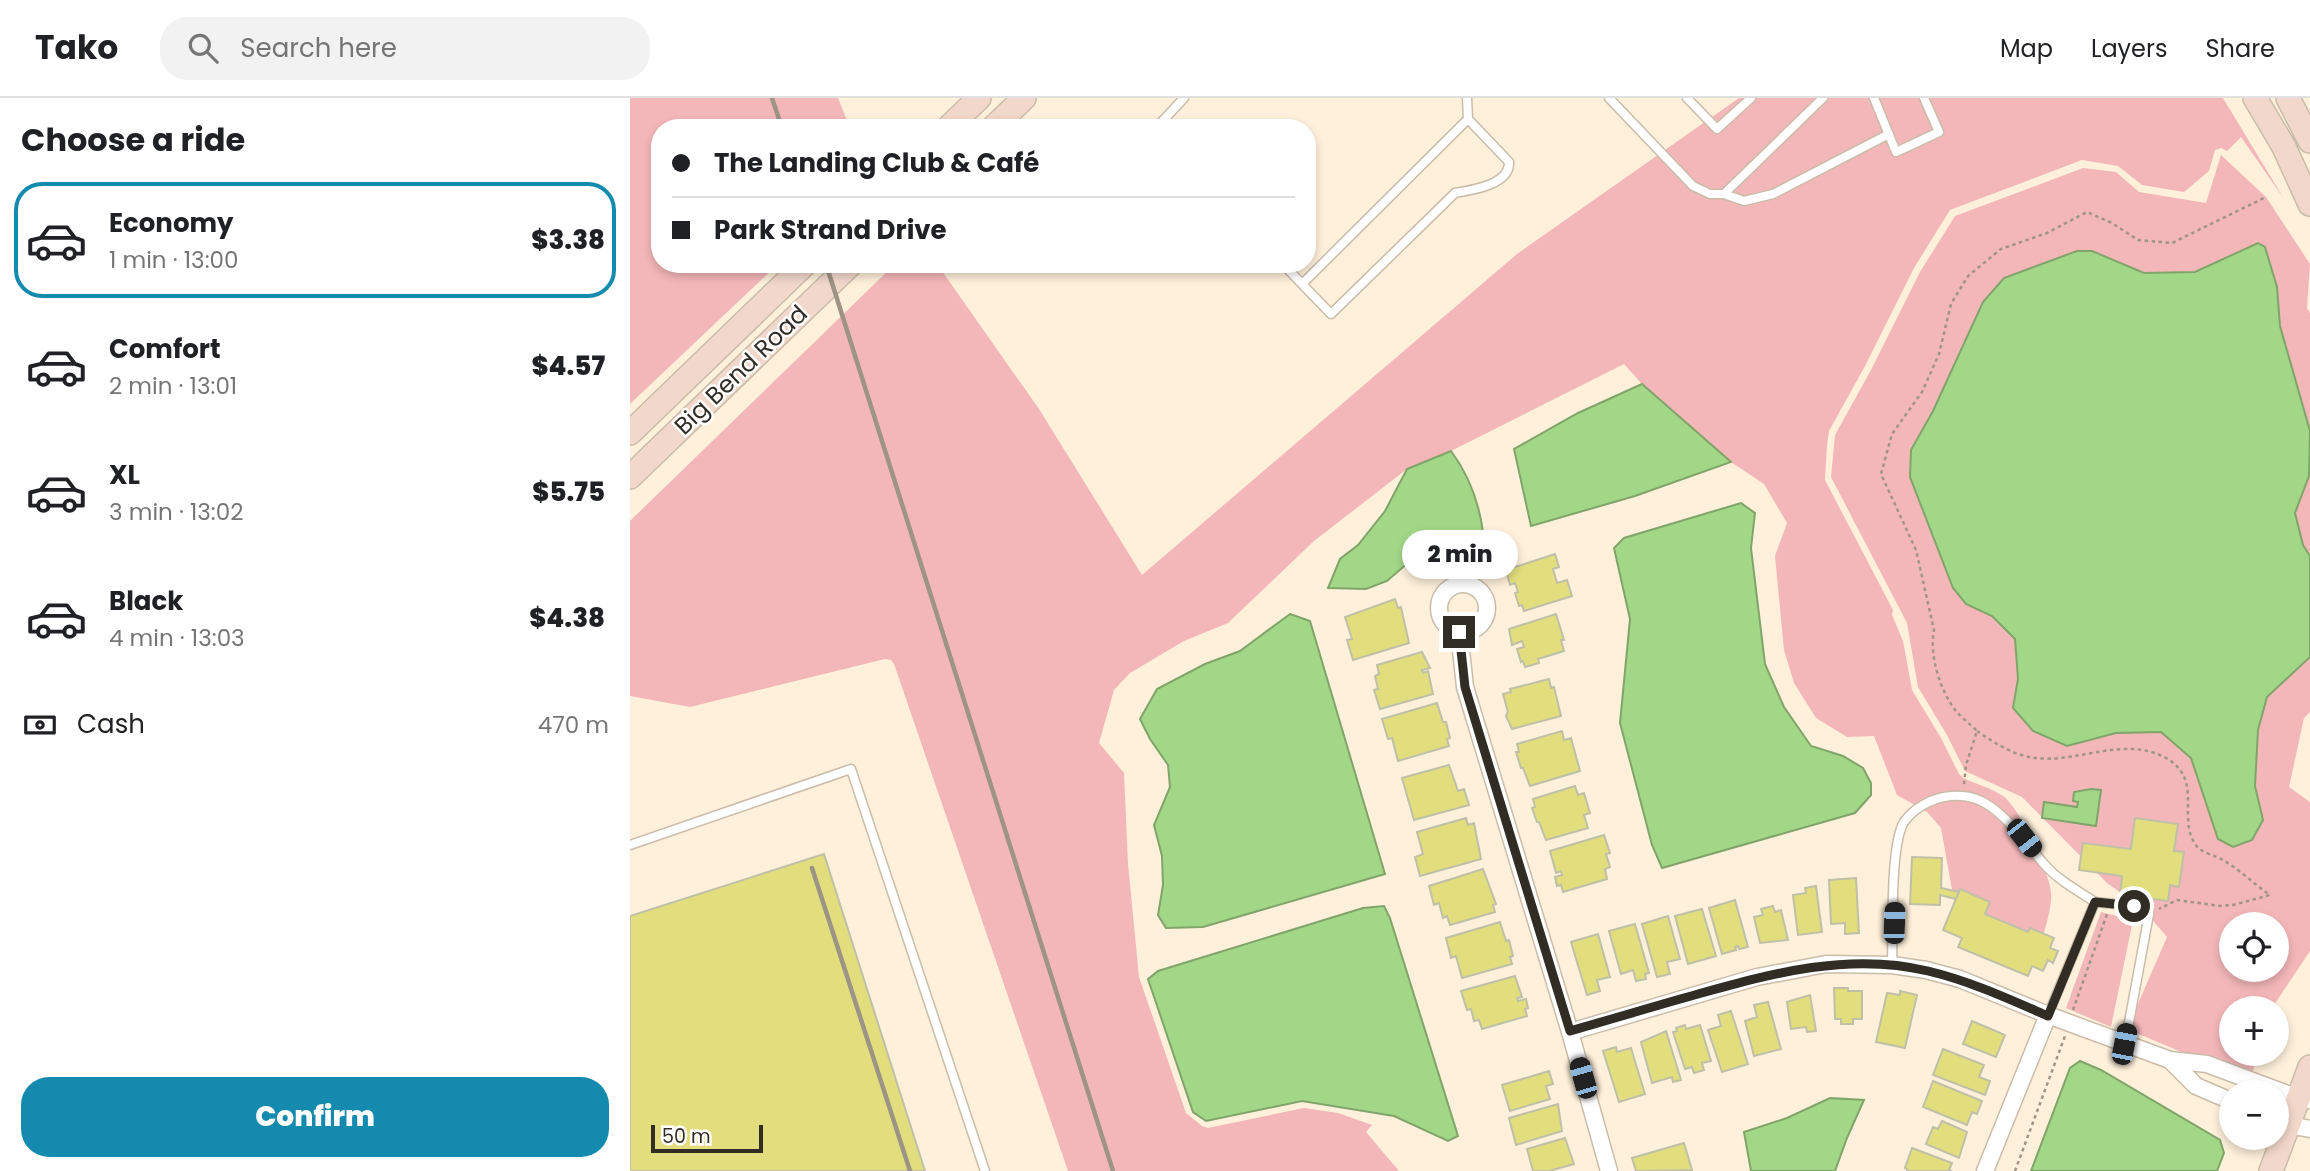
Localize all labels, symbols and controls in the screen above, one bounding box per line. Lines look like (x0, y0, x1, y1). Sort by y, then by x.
search box (160, 17, 650, 80)
text: Tako (35, 24, 118, 71)
icon: search (184, 29, 222, 67)
text: Search here (240, 30, 397, 66)
text: Map (2000, 32, 2053, 65)
text: Layers (2091, 32, 2167, 65)
text: Share (2205, 32, 2275, 65)
text: Choose a ride (21, 117, 245, 162)
text: The Landing Club & Café (714, 145, 1039, 181)
text: Economy (109, 205, 233, 241)
icon: car (25, 209, 88, 272)
text: Park Strand Drive (714, 212, 947, 248)
text: $3.38 (531, 222, 605, 258)
text: 1 min · 13:00 (109, 244, 238, 276)
street label: Big Bend Road (667, 298, 814, 442)
text: Comfort (109, 331, 221, 367)
icon: car (25, 335, 88, 398)
text: $4.57 (531, 348, 605, 384)
text: 2 min · 13:01 (109, 370, 237, 402)
text: XL (109, 457, 140, 493)
icon: car (25, 461, 88, 524)
text: $5.75 (532, 474, 605, 510)
text: 3 min · 13:02 (109, 496, 243, 528)
callout: 2 min (1401, 531, 1517, 580)
text: 2 min (1428, 538, 1492, 570)
text: Black (109, 583, 183, 619)
icon: car (25, 587, 88, 650)
text: $4.38 (529, 600, 605, 636)
route end (1443, 616, 1475, 648)
text: 4 min · 13:03 (109, 622, 245, 654)
icon: cash (21, 706, 59, 744)
text: Cash (77, 706, 145, 742)
text: 470 m (538, 709, 609, 741)
car (2003, 815, 2046, 861)
route start (2118, 890, 2150, 922)
car (1883, 902, 1906, 944)
map controls (2219, 912, 2289, 1150)
button: locate (2219, 912, 2289, 982)
button: + (2219, 996, 2289, 1066)
car (2110, 1021, 2139, 1067)
car (1568, 1055, 1599, 1101)
button: Confirm (21, 1077, 609, 1157)
button: − (2219, 1080, 2289, 1150)
scale bar (651, 1122, 763, 1154)
text: 50 m (662, 1123, 711, 1150)

